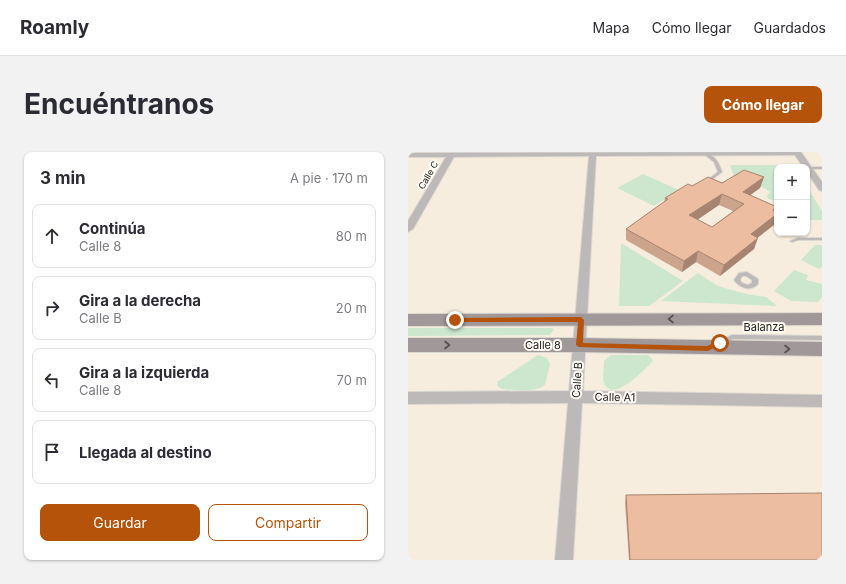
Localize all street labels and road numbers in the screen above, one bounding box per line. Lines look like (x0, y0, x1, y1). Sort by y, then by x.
street label: Calle C (416, 159, 441, 191)
street label: Balanza (744, 320, 784, 334)
street label: Calle 8 (525, 338, 561, 352)
street label: Calle B (569, 361, 585, 399)
street label: Calle A1 (595, 390, 635, 404)

